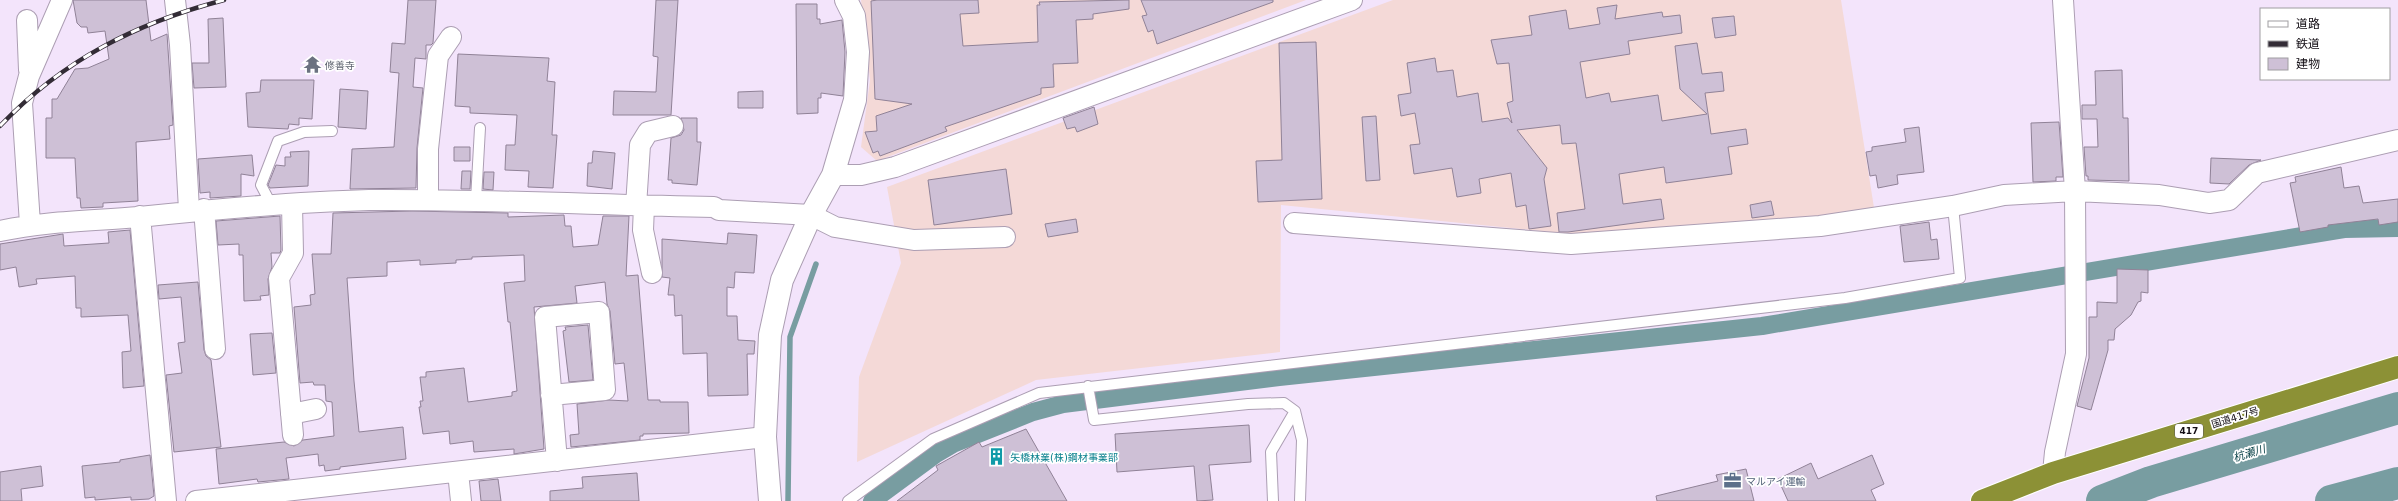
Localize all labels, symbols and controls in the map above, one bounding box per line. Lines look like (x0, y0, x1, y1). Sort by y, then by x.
legend (2260, 8, 2390, 80)
text: 道路 (2296, 17, 2320, 31)
text: 鉄道 (2296, 37, 2320, 51)
temple icon: 修善寺 (302, 55, 322, 75)
text: 建物 (2296, 57, 2320, 71)
place label: 修善寺 (324, 60, 355, 71)
street label: 国道417号 (2210, 405, 2260, 430)
road number: 417 (2175, 424, 2203, 438)
water label: 杭瀬川 (2231, 442, 2268, 465)
building icon: 矢橋林業(株)鋼材事業部 (987, 447, 1007, 467)
place label: 矢橋林業(株)鋼材事業部 (1010, 452, 1118, 463)
office icon: マルアイ運輸 (1723, 471, 1743, 491)
place label: マルアイ運輸 (1746, 476, 1806, 487)

